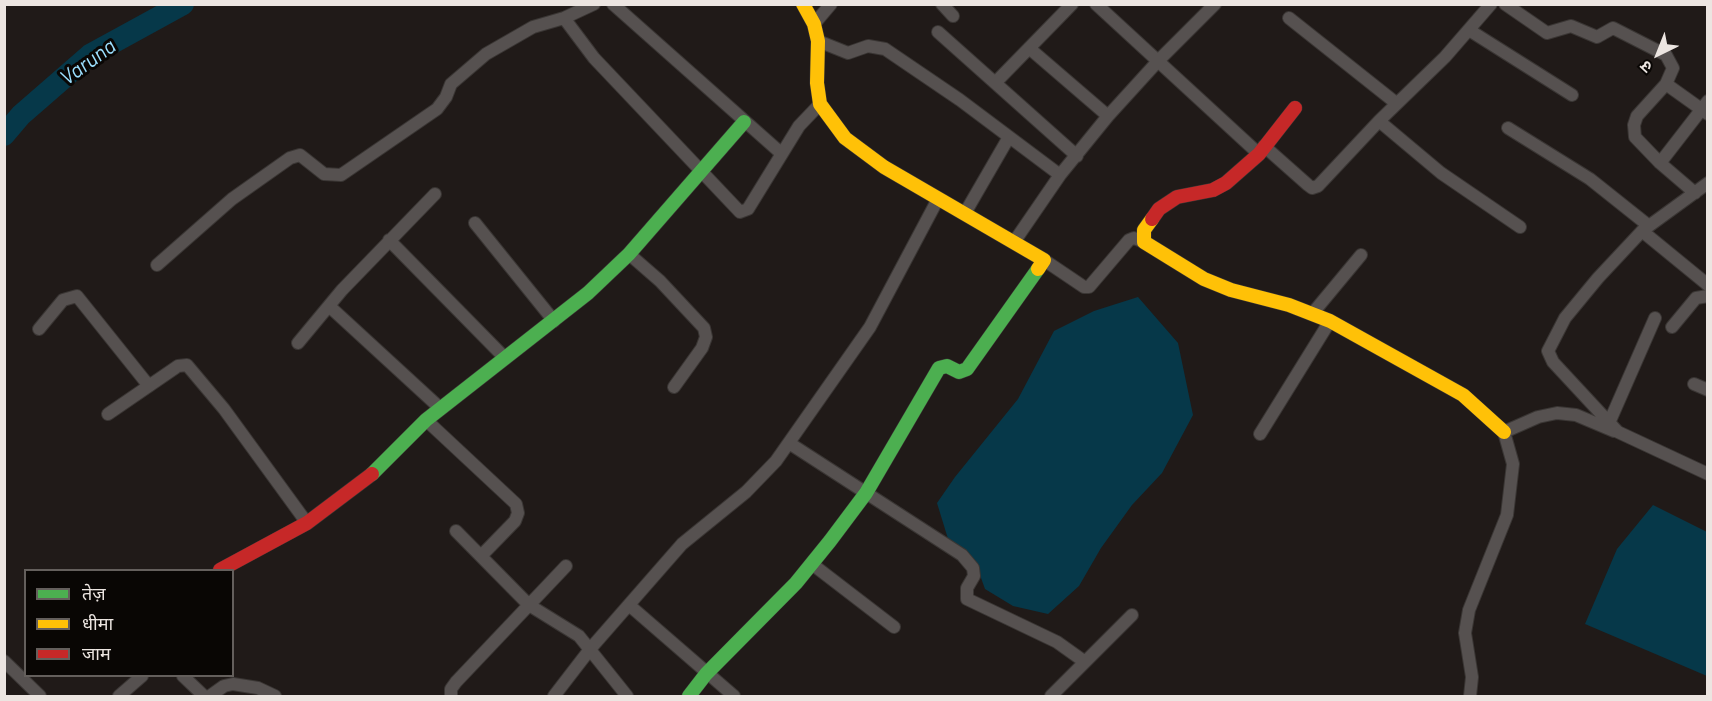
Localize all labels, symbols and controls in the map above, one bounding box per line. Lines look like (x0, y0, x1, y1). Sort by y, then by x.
north arrow (1628, 24, 1688, 84)
water label: Varuna (55, 33, 121, 91)
text: उ (1635, 57, 1655, 78)
legend (24, 569, 234, 677)
text: तेज़ (82, 582, 106, 604)
text: धीमा (82, 612, 113, 634)
text: जाम (82, 642, 111, 664)

